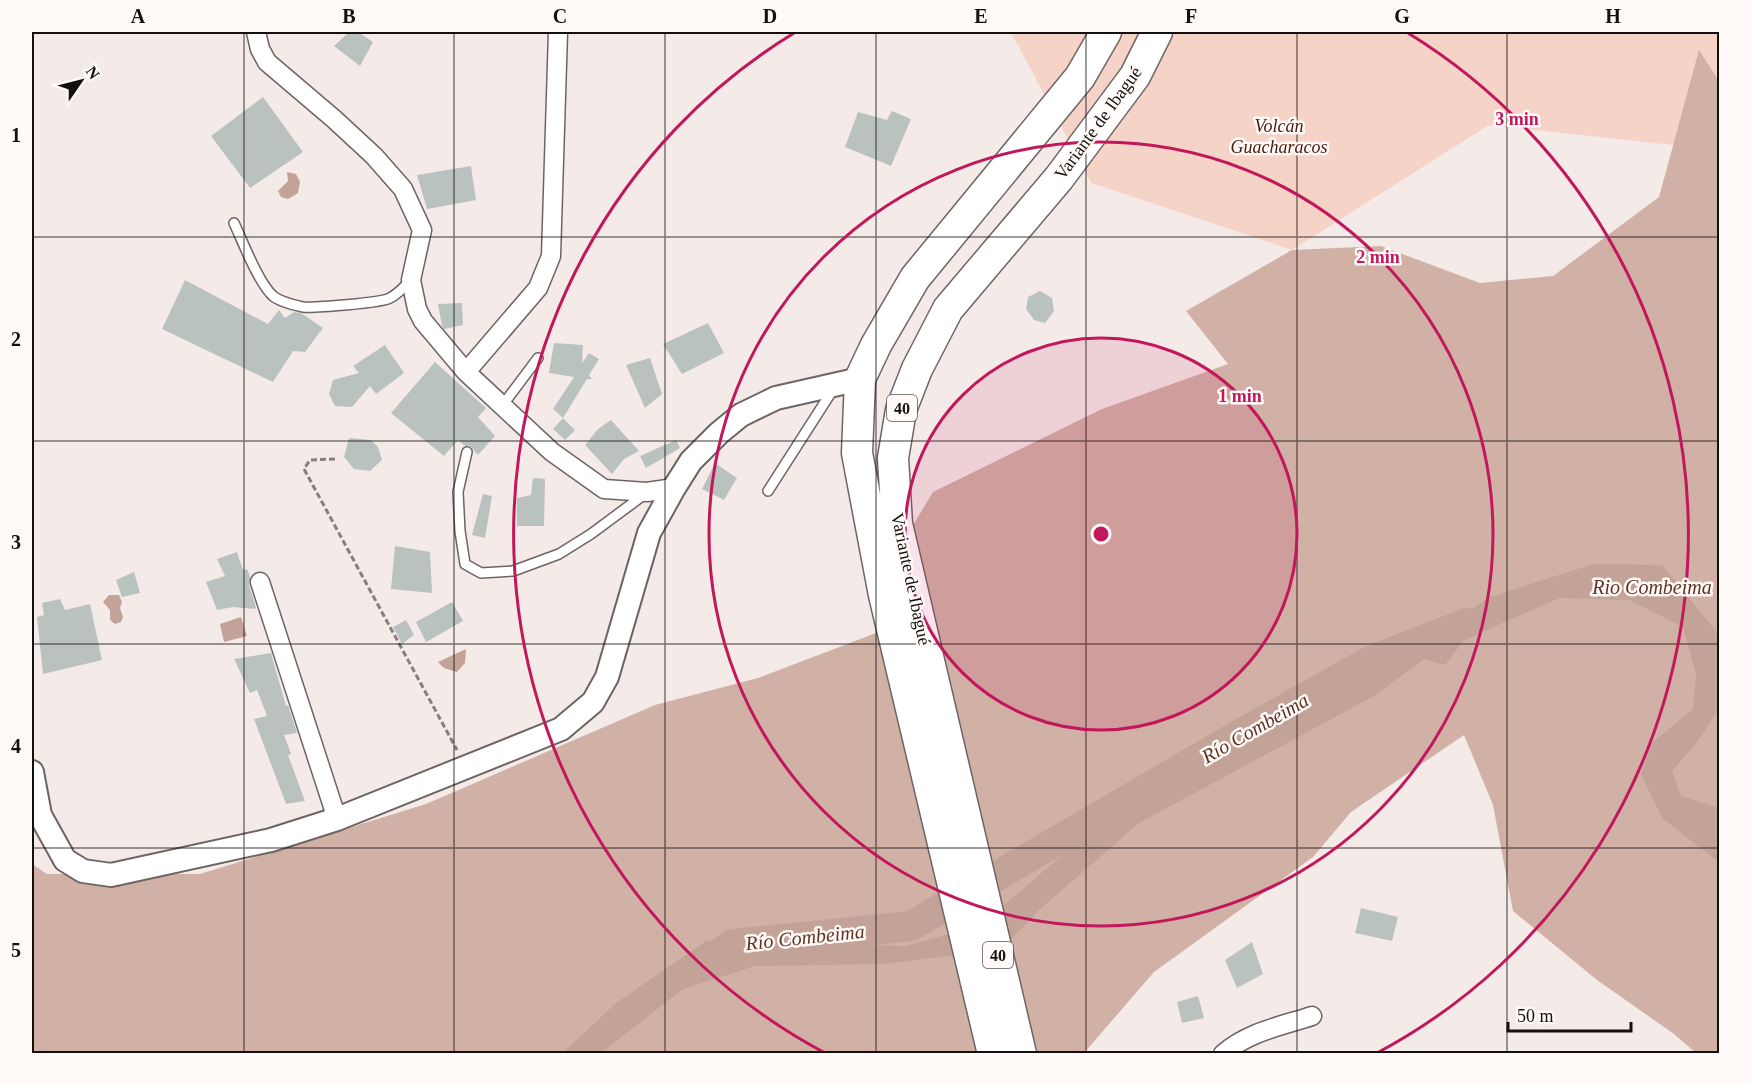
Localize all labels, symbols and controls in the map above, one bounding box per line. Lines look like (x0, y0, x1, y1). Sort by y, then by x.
text: A (131, 5, 146, 27)
text: B (342, 5, 356, 27)
text: C (553, 5, 567, 27)
text: D (763, 5, 777, 27)
text: E (974, 5, 988, 27)
text: F (1185, 5, 1197, 27)
text: G (1394, 5, 1410, 27)
text: H (1605, 5, 1621, 27)
north arrow (51, 51, 111, 111)
text: N (83, 63, 103, 83)
street label: Variante de Ibagué (1050, 63, 1146, 183)
text: 3 min (1495, 109, 1539, 129)
park label: Volcán Guacharacos (1231, 116, 1328, 157)
text: 1 (11, 124, 21, 146)
text: 2 min (1356, 247, 1400, 267)
text: 2 (11, 328, 21, 350)
text: 1 min (1218, 386, 1262, 406)
road number: 40 (887, 395, 917, 421)
street label: Variante de Ibagué (887, 511, 935, 647)
centre of rings (1091, 524, 1111, 544)
text: 3 (11, 531, 21, 553)
water label: Rio Combeima (1591, 576, 1712, 598)
water label: Río Combeima (1197, 689, 1312, 768)
text: 4 (11, 735, 21, 757)
water label: Río Combeima (743, 920, 866, 954)
text: 5 (11, 939, 21, 961)
road number: 40 (983, 942, 1013, 968)
scale bar (1508, 995, 1631, 1033)
text: 50 m (1517, 1006, 1554, 1026)

